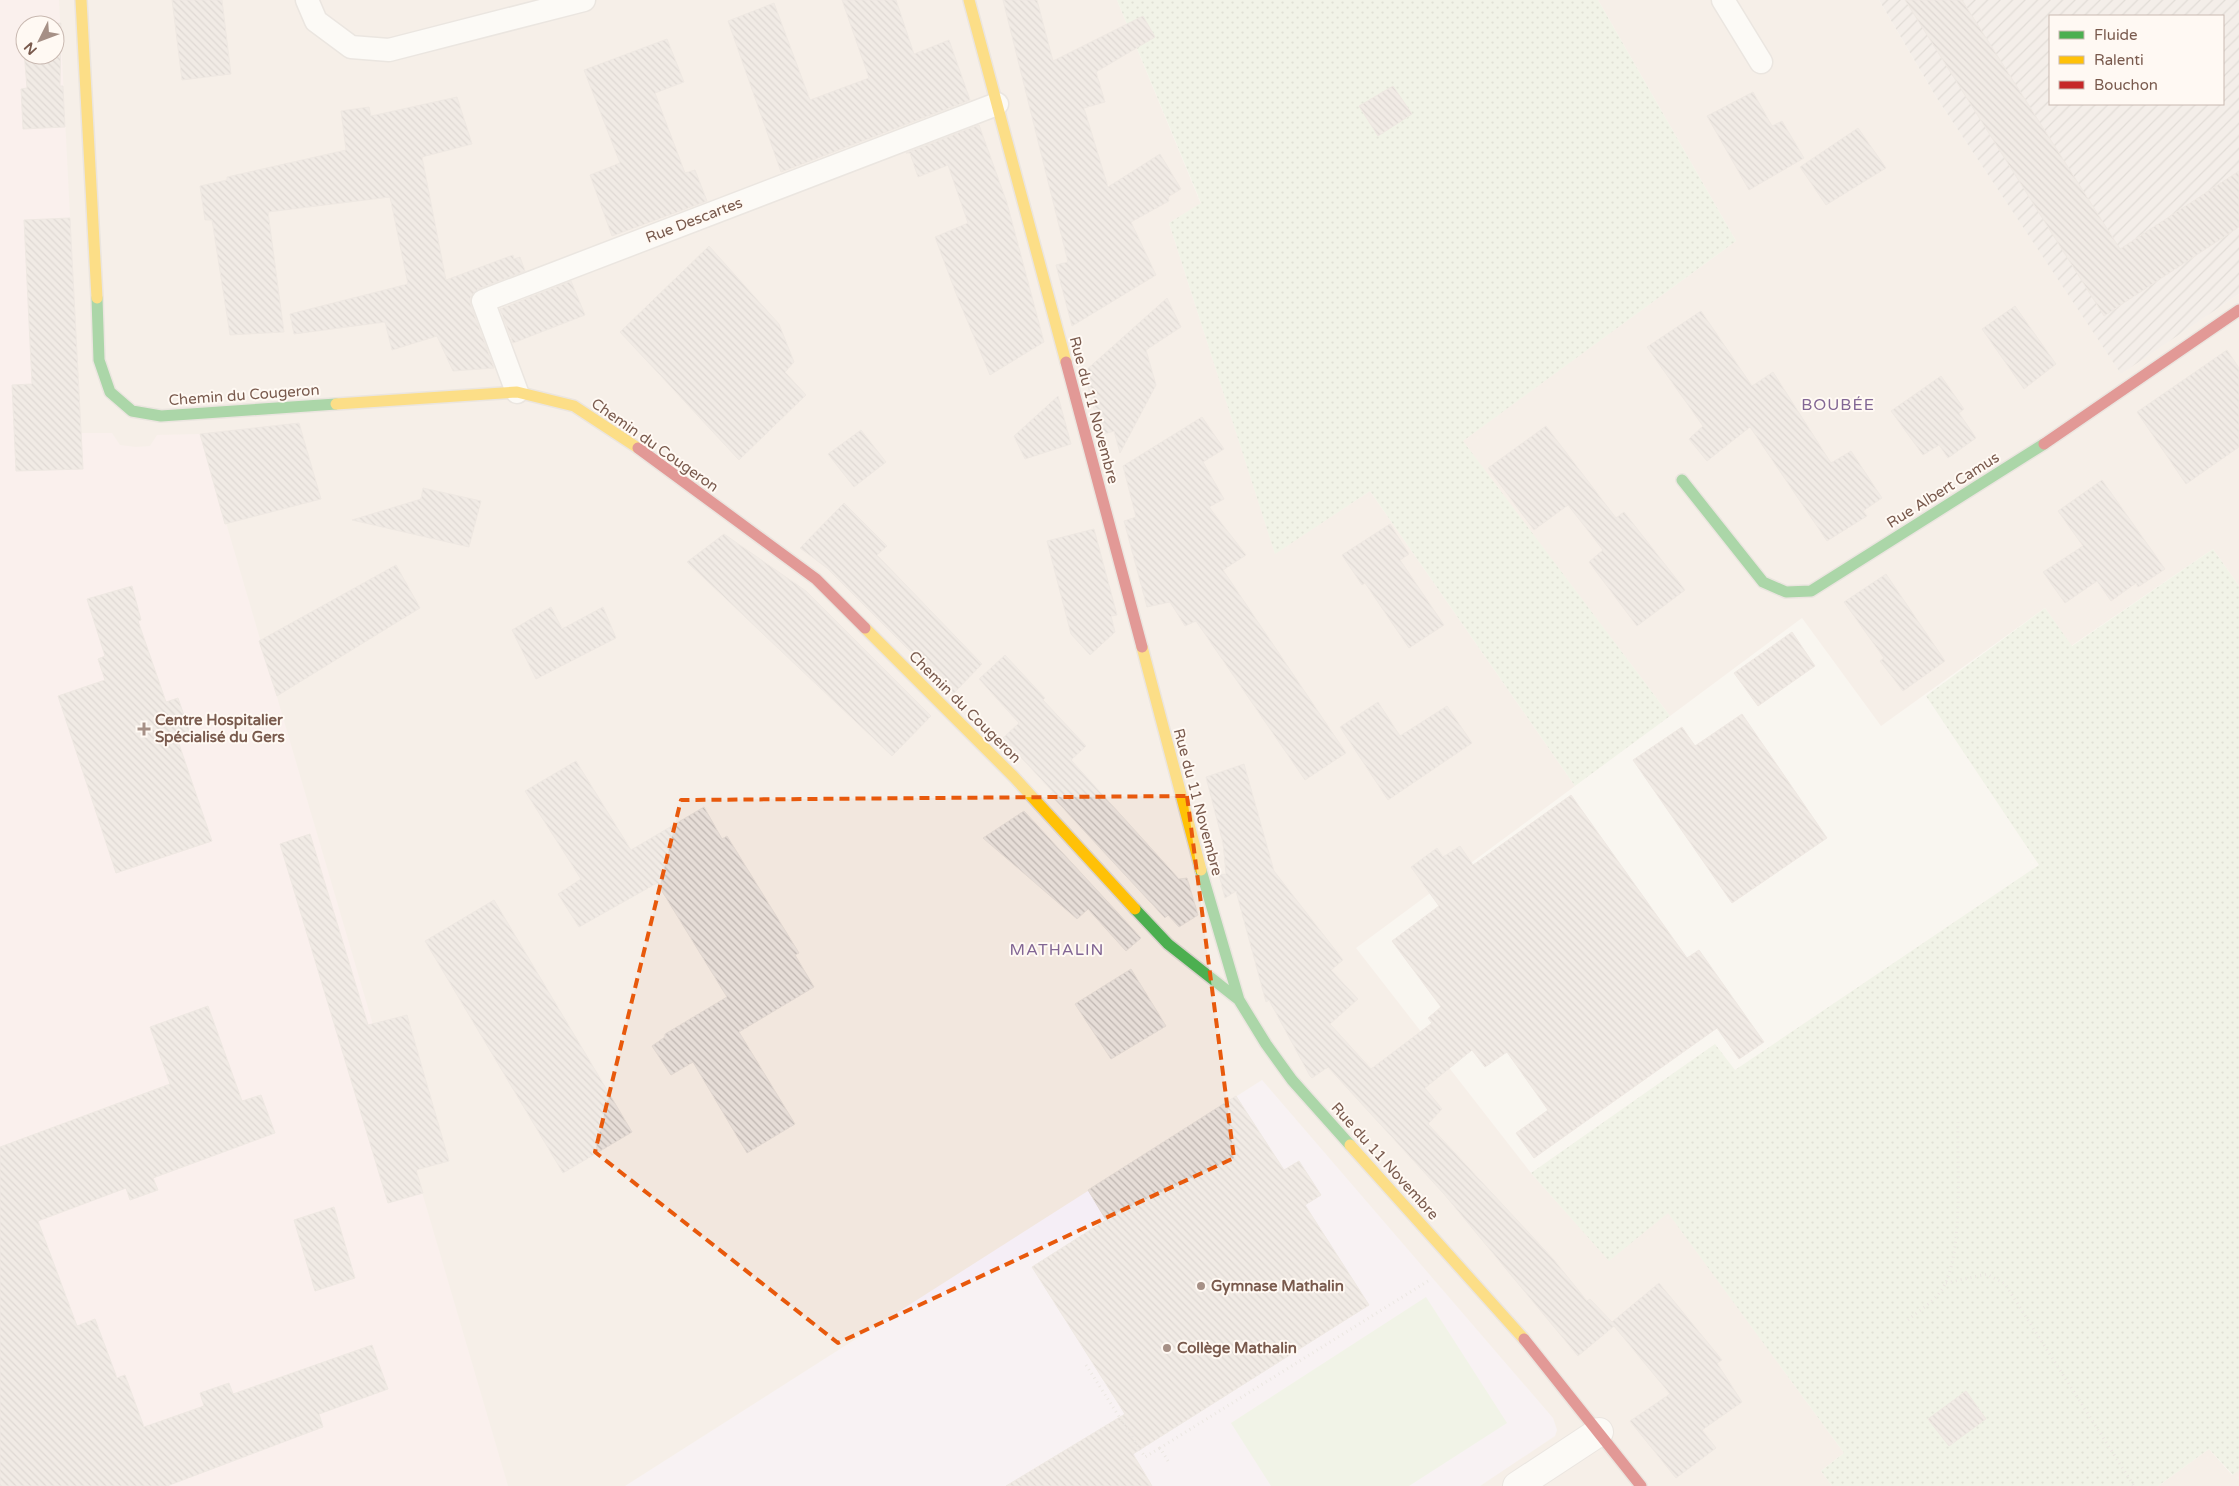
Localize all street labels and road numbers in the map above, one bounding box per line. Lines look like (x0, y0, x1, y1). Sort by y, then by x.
street label: Rue Descartes (643, 193, 745, 247)
street label: Rue du 11 Novembre (1066, 334, 1122, 486)
street label: Chemin du Cougeron (168, 381, 320, 409)
street label: Chemin du Cougeron (588, 394, 722, 496)
street label: Rue Albert Camus (1883, 448, 2003, 532)
street label: Chemin du Cougeron (905, 647, 1025, 767)
street label: Rue du 11 Novembre (1170, 726, 1226, 878)
street label: Rue du 11 Novembre (1327, 1099, 1443, 1223)

